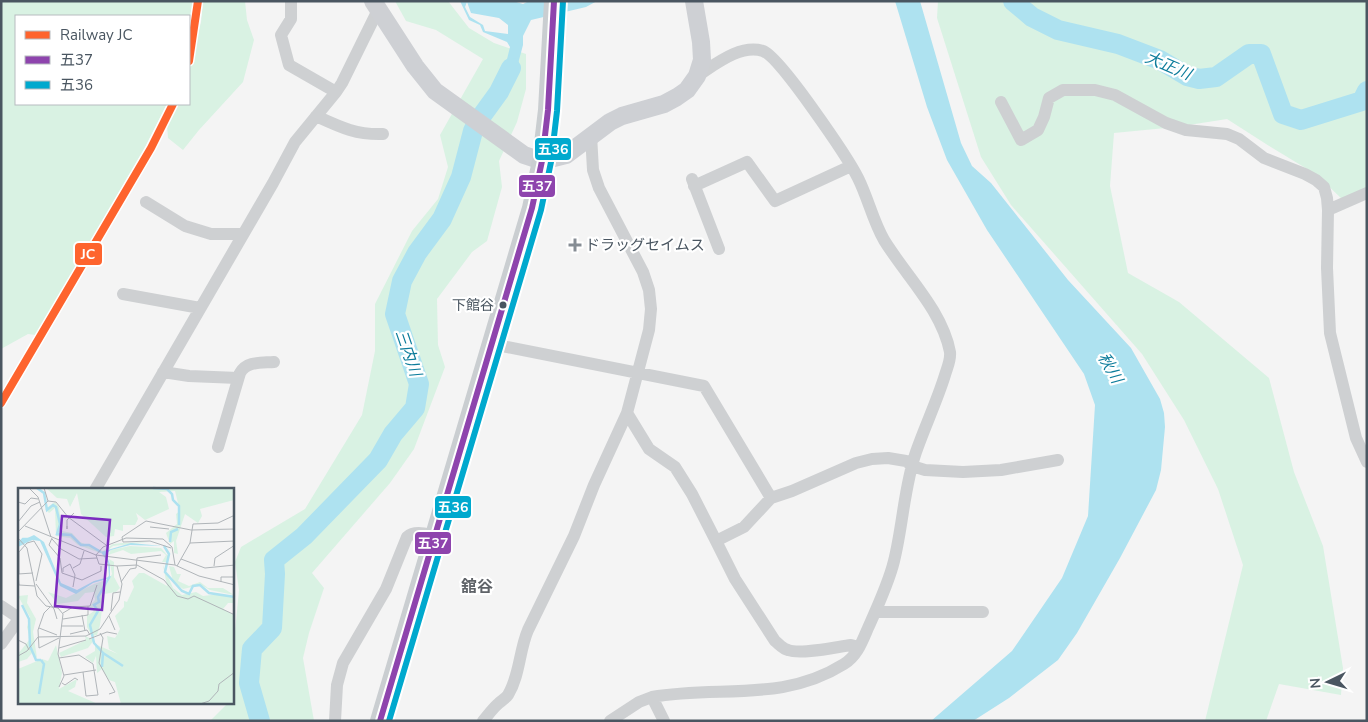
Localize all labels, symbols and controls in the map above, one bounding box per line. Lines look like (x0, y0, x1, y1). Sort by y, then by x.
legend (15, 15, 190, 105)
text: Railway JC (60, 25, 133, 45)
water label: 大正川 (1142, 46, 1196, 86)
text: 五37 (60, 50, 93, 70)
text: 五36 (60, 75, 93, 95)
line badge: 五36 (534, 137, 572, 161)
text: 五36 (538, 140, 568, 159)
line badge: 五37 (518, 174, 556, 198)
text: 五37 (522, 177, 552, 196)
place label: ドラッグセイムス (585, 235, 705, 255)
marker: ドラッグセイムス (569, 239, 581, 251)
line badge: JC (74, 242, 103, 266)
text: JC (80, 245, 96, 264)
place label: 下館谷 (452, 296, 494, 315)
marker: 下館谷 (498, 300, 508, 310)
water label: 三内川 (390, 327, 427, 381)
water label: 秋川 (1093, 349, 1128, 389)
inset map (18, 488, 234, 704)
line badge: 五36 (434, 495, 472, 519)
text: 五36 (438, 498, 468, 517)
line badge: 五37 (414, 531, 452, 555)
text: 五37 (418, 534, 448, 553)
district label: 舘谷 (461, 576, 493, 598)
north arrow (1303, 657, 1353, 707)
text: N (1306, 677, 1325, 689)

